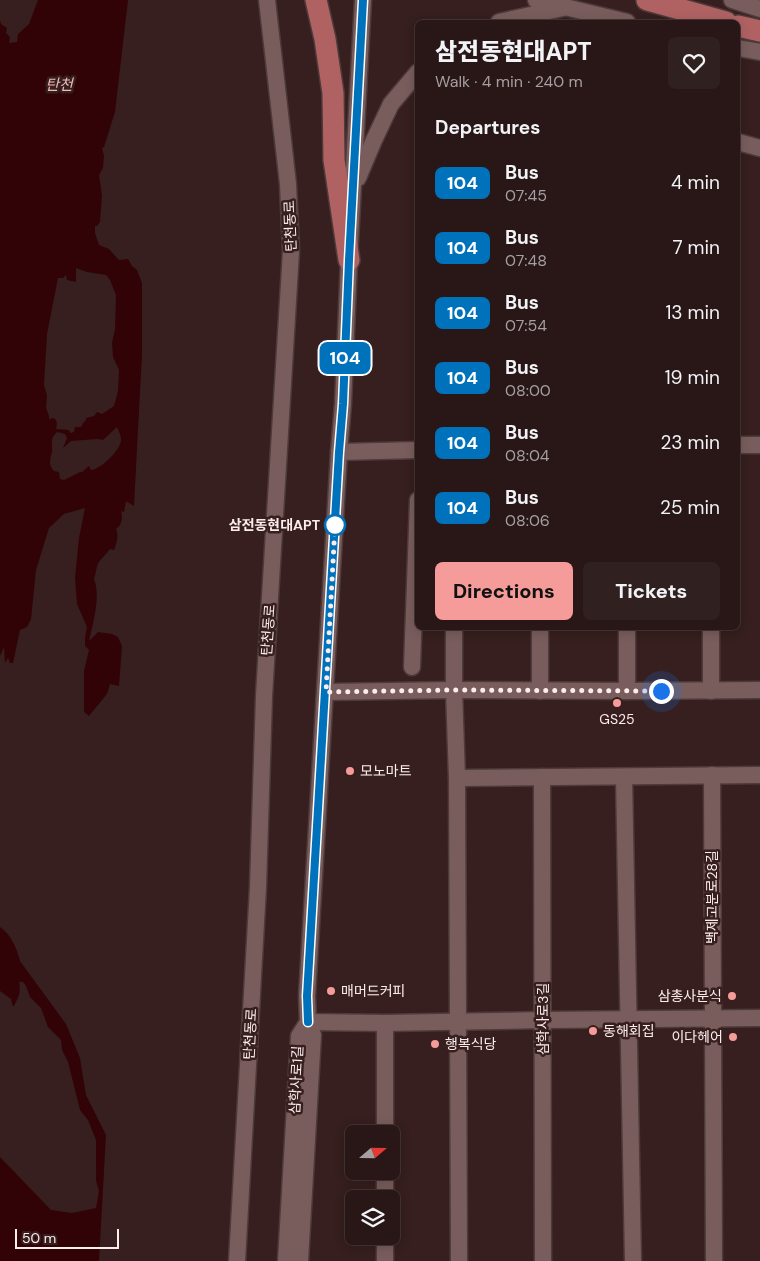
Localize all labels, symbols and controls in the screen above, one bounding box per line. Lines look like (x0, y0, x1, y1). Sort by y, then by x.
text: 삼전동현대APT (435, 36, 592, 67)
button: heart (668, 37, 720, 89)
text: Walk · 4 min · 240 m (435, 71, 583, 92)
water label: 탄천 (45, 75, 75, 95)
text: Departures (435, 115, 540, 140)
text: Bus (505, 160, 539, 185)
text: 4 min (671, 170, 720, 195)
text: 104 (447, 171, 478, 195)
text: 07:45 (505, 185, 547, 206)
street label: 탄천동로 (280, 200, 300, 252)
text: Bus (505, 225, 539, 250)
text: 7 min (672, 235, 720, 260)
text: 104 (447, 236, 478, 260)
text: 07:48 (505, 250, 547, 271)
text: Bus (505, 290, 539, 315)
text: 13 min (665, 300, 720, 325)
text: 104 (447, 301, 478, 325)
text: 07:54 (505, 315, 547, 336)
line badge: 104 (316, 342, 374, 374)
text: 104 (330, 346, 360, 370)
text: Bus (505, 355, 539, 380)
text: 19 min (665, 365, 720, 390)
text: 104 (447, 366, 478, 390)
text: 08:00 (505, 380, 551, 401)
text: Bus (505, 420, 539, 445)
text: 23 min (660, 430, 720, 455)
text: 104 (447, 431, 478, 455)
text: 08:04 (505, 445, 550, 466)
text: Bus (505, 485, 539, 510)
text: 25 min (660, 495, 720, 520)
text: 104 (447, 496, 478, 520)
text: 08:06 (505, 510, 550, 531)
marker: 삼전동현대APT (324, 514, 346, 536)
place label: 삼전동현대APT (229, 516, 320, 534)
button: Directions (435, 562, 573, 620)
button: Tickets (583, 562, 720, 620)
street label: 탄천동로 (257, 604, 279, 656)
your location (649, 679, 674, 704)
marker: GS25 (611, 697, 623, 709)
place label: GS25 (599, 710, 635, 728)
place label: 모노마트 (360, 762, 412, 780)
marker: 모노마트 (344, 765, 356, 777)
street label: 백제고분로28길 (703, 850, 721, 944)
place label: 매머드커피 (341, 982, 405, 1000)
street label: 삼학사로3길 (534, 983, 552, 1055)
marker: 매머드커피 (325, 985, 337, 997)
place label: 삼총사분식 (658, 987, 722, 1005)
marker: 삼총사분식 (726, 990, 738, 1002)
street label: 탄천동로 (240, 1008, 260, 1060)
place label: 동해회집 (603, 1022, 655, 1040)
marker: 동해회집 (587, 1025, 599, 1037)
place label: 이다헤어 (671, 1028, 723, 1046)
marker: 이다헤어 (727, 1031, 739, 1043)
place label: 행복식당 (445, 1035, 497, 1053)
marker: 행복식당 (429, 1038, 441, 1050)
street label: 삼학사로1길 (285, 1045, 307, 1115)
north arrow (345, 1125, 400, 1180)
map controls (345, 1125, 400, 1245)
button: layers (345, 1190, 400, 1245)
scale bar (15, 1226, 119, 1249)
text: 50 m (22, 1229, 56, 1247)

